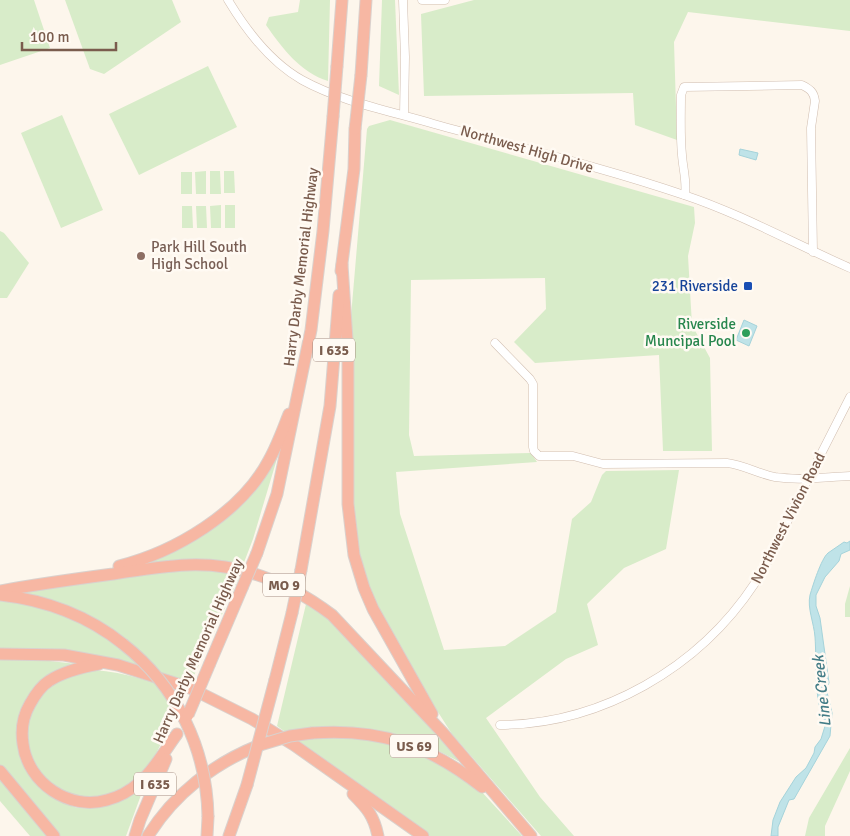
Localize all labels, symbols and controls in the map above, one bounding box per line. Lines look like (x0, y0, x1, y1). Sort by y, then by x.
scale bar (22, 20, 116, 52)
text: 100 m (30, 28, 70, 46)
street label: Northwest High Drive (458, 121, 596, 177)
street label: Harry Darby Memorial Highway (280, 167, 322, 367)
place label: Park Hill South High School (151, 238, 247, 273)
marker: Park Hill South High School (135, 250, 147, 262)
place label: 231 Riverside (652, 277, 738, 295)
marker: 231 Riverside (742, 280, 754, 292)
place label: Riverside Muncipal Pool (645, 315, 736, 350)
marker: Riverside Muncipal Pool (740, 327, 752, 339)
road number: I 635 (313, 338, 355, 362)
street label: Northwest Vivion Road (747, 449, 829, 587)
street label: Harry Darby Memorial Highway (149, 556, 247, 746)
road number: MO 9 (263, 574, 305, 596)
water label: Line Creek (808, 652, 836, 728)
road number: US 69 (390, 734, 438, 758)
road number: I 635 (134, 772, 176, 796)

